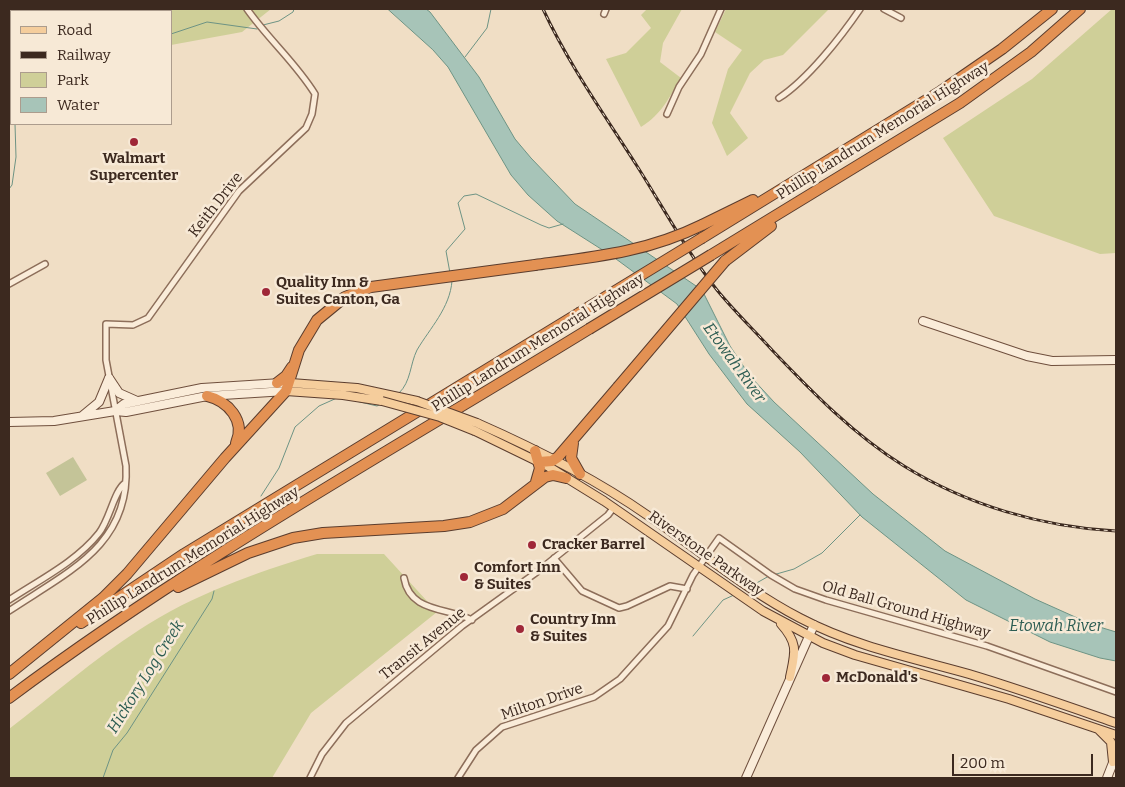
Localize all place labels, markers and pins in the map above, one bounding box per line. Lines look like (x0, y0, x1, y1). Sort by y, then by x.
marker: Walmart Supercenter (128, 136, 140, 148)
place label: Walmart Supercenter (90, 150, 178, 185)
place label: Quality Inn & Suites Canton, Ga (276, 274, 400, 309)
marker: Quality Inn & Suites Canton, Ga (260, 286, 272, 298)
place label: Cracker Barrel (542, 536, 645, 554)
marker: Cracker Barrel (526, 539, 538, 551)
place label: Comfort Inn & Suites (474, 559, 561, 594)
marker: Comfort Inn & Suites (458, 571, 470, 583)
place label: Country Inn & Suites (530, 611, 616, 646)
marker: Country Inn & Suites (514, 623, 526, 635)
place label: McDonald's (836, 669, 918, 687)
marker: McDonald's (820, 672, 832, 684)

